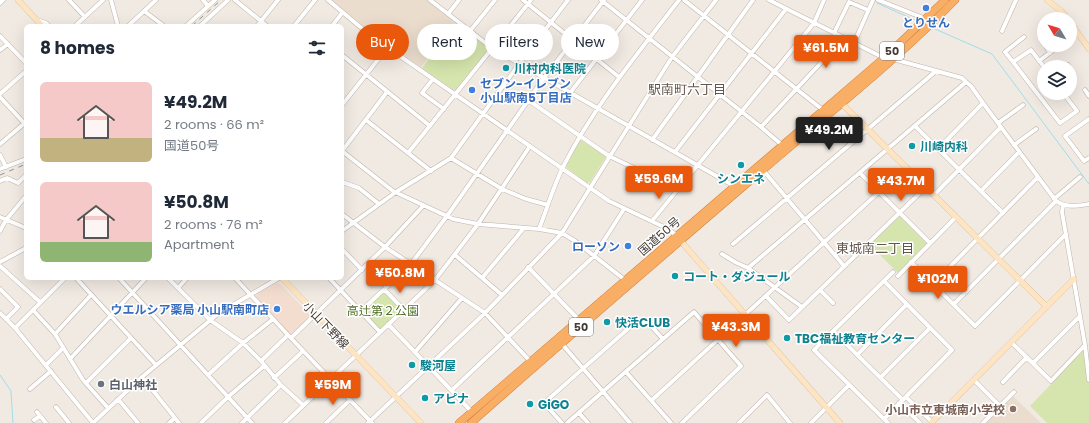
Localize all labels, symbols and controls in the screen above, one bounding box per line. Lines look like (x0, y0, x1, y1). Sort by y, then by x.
marker: とりせん (921, 3, 931, 13)
north arrow (1037, 12, 1077, 52)
map controls (1037, 12, 1077, 100)
place label: とりせん (902, 14, 950, 31)
chip: Buy (356, 24, 409, 60)
chip: Rent (417, 24, 477, 60)
chip: Filters (485, 24, 553, 60)
chip: New (561, 24, 619, 60)
pin: ¥61.5M (793, 35, 859, 69)
text: 8 homes (40, 36, 115, 60)
icon: filters (306, 37, 328, 59)
text: ¥61.5M (803, 38, 849, 57)
road number: 50 (880, 42, 904, 60)
place label: 川村内科医院 (514, 60, 586, 77)
button: layers (1037, 60, 1077, 100)
marker: 川村内科医院 (501, 63, 511, 73)
place label: セブン-イレブン 小山駅南5丁目店 (480, 75, 572, 106)
district label: 駅南町六丁目 (648, 80, 726, 99)
marker: セブン-イレブン 小山駅南5丁目店 (467, 85, 477, 95)
text: ¥49.2M (164, 90, 227, 114)
icon: home (72, 98, 120, 146)
text: 2 rooms · 66 m² (164, 115, 264, 134)
pin: ¥49.2M (796, 117, 862, 151)
text: ¥49.2M (805, 120, 853, 139)
text: 国道50号 (164, 136, 219, 155)
place label: 川崎内科 (920, 138, 968, 155)
marker: 川崎内科 (907, 141, 917, 151)
marker: シンエネ (736, 160, 746, 170)
pin: ¥59.6M (626, 166, 692, 200)
pin: ¥43.7M (868, 168, 934, 202)
text: ¥59.6M (634, 169, 684, 188)
place label: シンエネ (717, 170, 765, 187)
text: ¥43.7M (877, 171, 925, 190)
text: ¥50.8M (164, 190, 229, 214)
icon: home (72, 198, 120, 246)
street label: 国道50号 (634, 213, 684, 259)
text: 2 rooms · 76 m² (164, 215, 263, 234)
text: Apartment (164, 235, 234, 254)
place label: ローソン (572, 238, 620, 255)
district label: 東城南二丁目 (836, 239, 914, 258)
marker: ローソン (623, 241, 633, 251)
pin: ¥50.8M (367, 260, 433, 294)
text: ¥50.8M (375, 263, 425, 282)
pin: ¥102M (910, 266, 966, 300)
place label: コート・ダジュール (683, 268, 790, 285)
text: ¥102M (917, 269, 959, 288)
marker: コート・ダジュール (670, 271, 680, 281)
street label: 小山下野線 (299, 298, 353, 352)
place label: ウエルシア薬局 小山駅南町店 (110, 301, 269, 318)
park label: 高辻第２公園 (347, 302, 419, 319)
marker: ウエルシア薬局 小山駅南町店 (272, 304, 282, 314)
place label: 快活CLUB (615, 314, 670, 331)
pin: ¥43.3M (703, 314, 769, 348)
marker: 快活CLUB (602, 317, 612, 327)
text: ¥43.3M (712, 317, 760, 336)
road number: 50 (569, 318, 593, 336)
place label: TBC福祉教育センター (795, 330, 915, 347)
marker: TBC福祉教育センター (782, 333, 792, 343)
place label: 駿河屋 (420, 357, 456, 374)
marker: 駿河屋 (407, 360, 417, 370)
pin: ¥59M (309, 372, 357, 406)
text: ¥59M (314, 375, 352, 394)
place label: 白山神社 (109, 376, 157, 393)
marker: 白山神社 (96, 379, 106, 389)
place label: アピナ (433, 390, 469, 407)
marker: アピナ (420, 393, 430, 403)
place label: GiGO (538, 396, 570, 413)
marker: GiGO (525, 399, 535, 409)
place label: 小山市立東城南小学校 (885, 401, 1005, 418)
marker: 小山市立東城南小学校 (1008, 404, 1018, 414)

